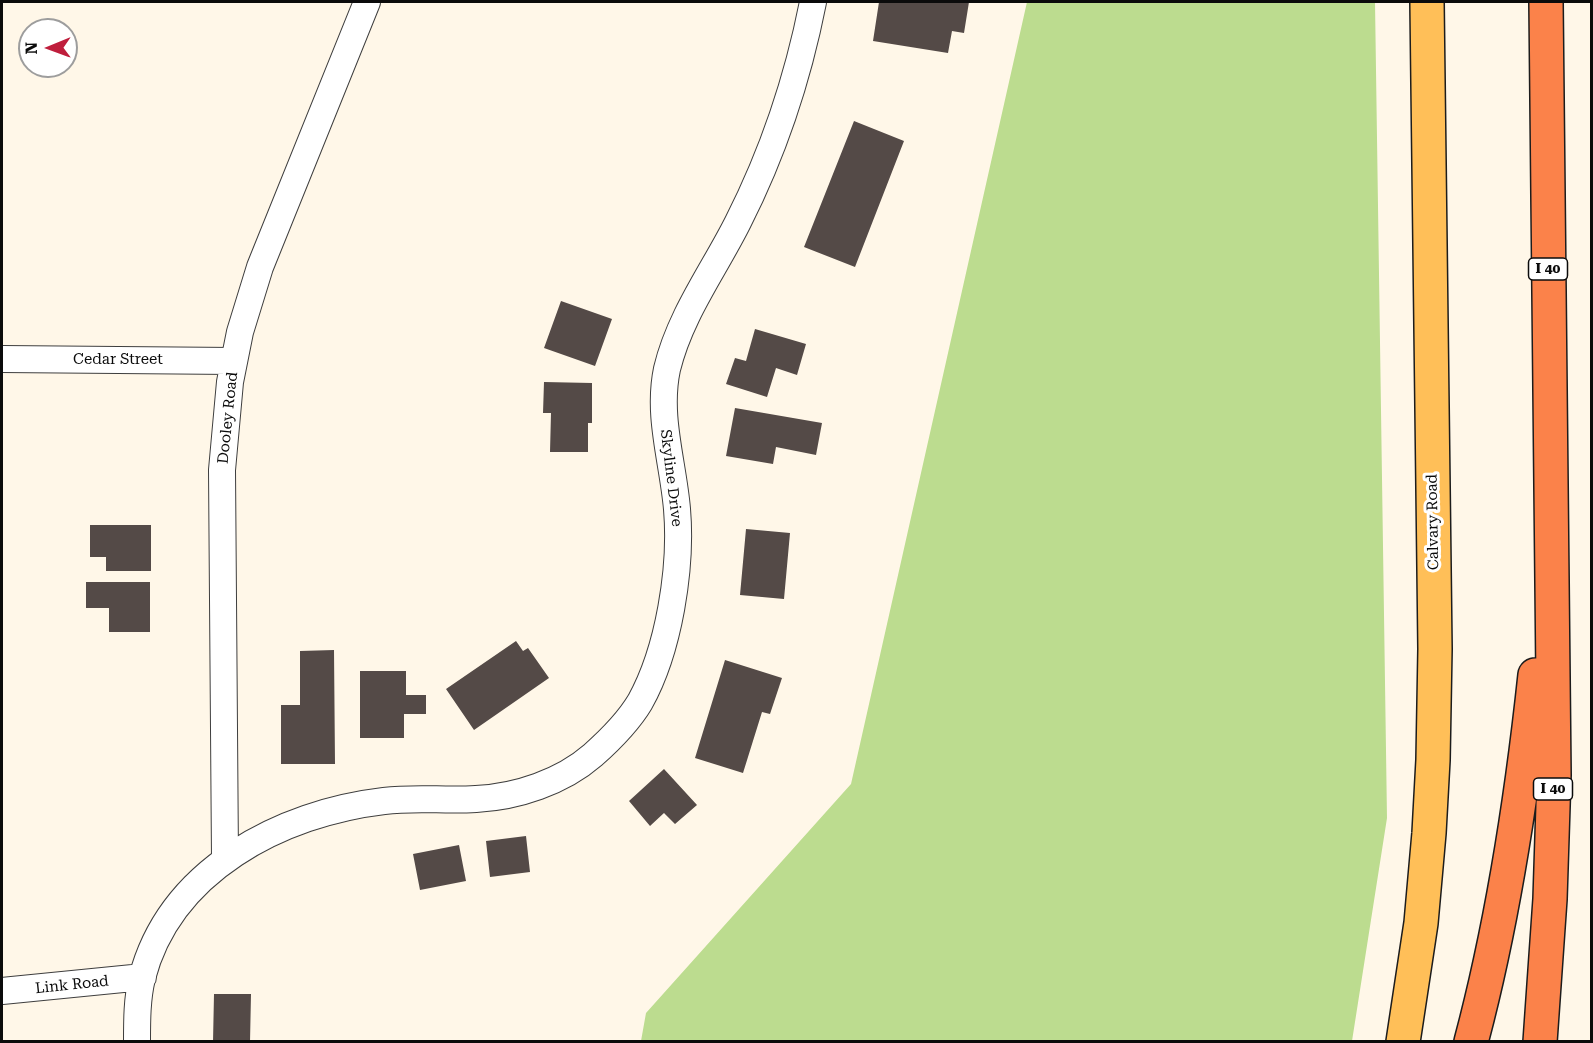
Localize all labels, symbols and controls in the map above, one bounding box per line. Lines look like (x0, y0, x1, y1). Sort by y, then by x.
north arrow (18, 18, 78, 78)
text: N (22, 42, 41, 55)
road number: I 40 (1528, 258, 1568, 280)
street label: Cedar Street (73, 351, 163, 369)
street label: Dooley Road (214, 371, 242, 465)
street label: Skyline Drive (656, 428, 686, 528)
street label: Calvary Road (1423, 474, 1443, 570)
road number: I 40 (1534, 778, 1572, 800)
street label: Link Road (34, 972, 110, 998)

